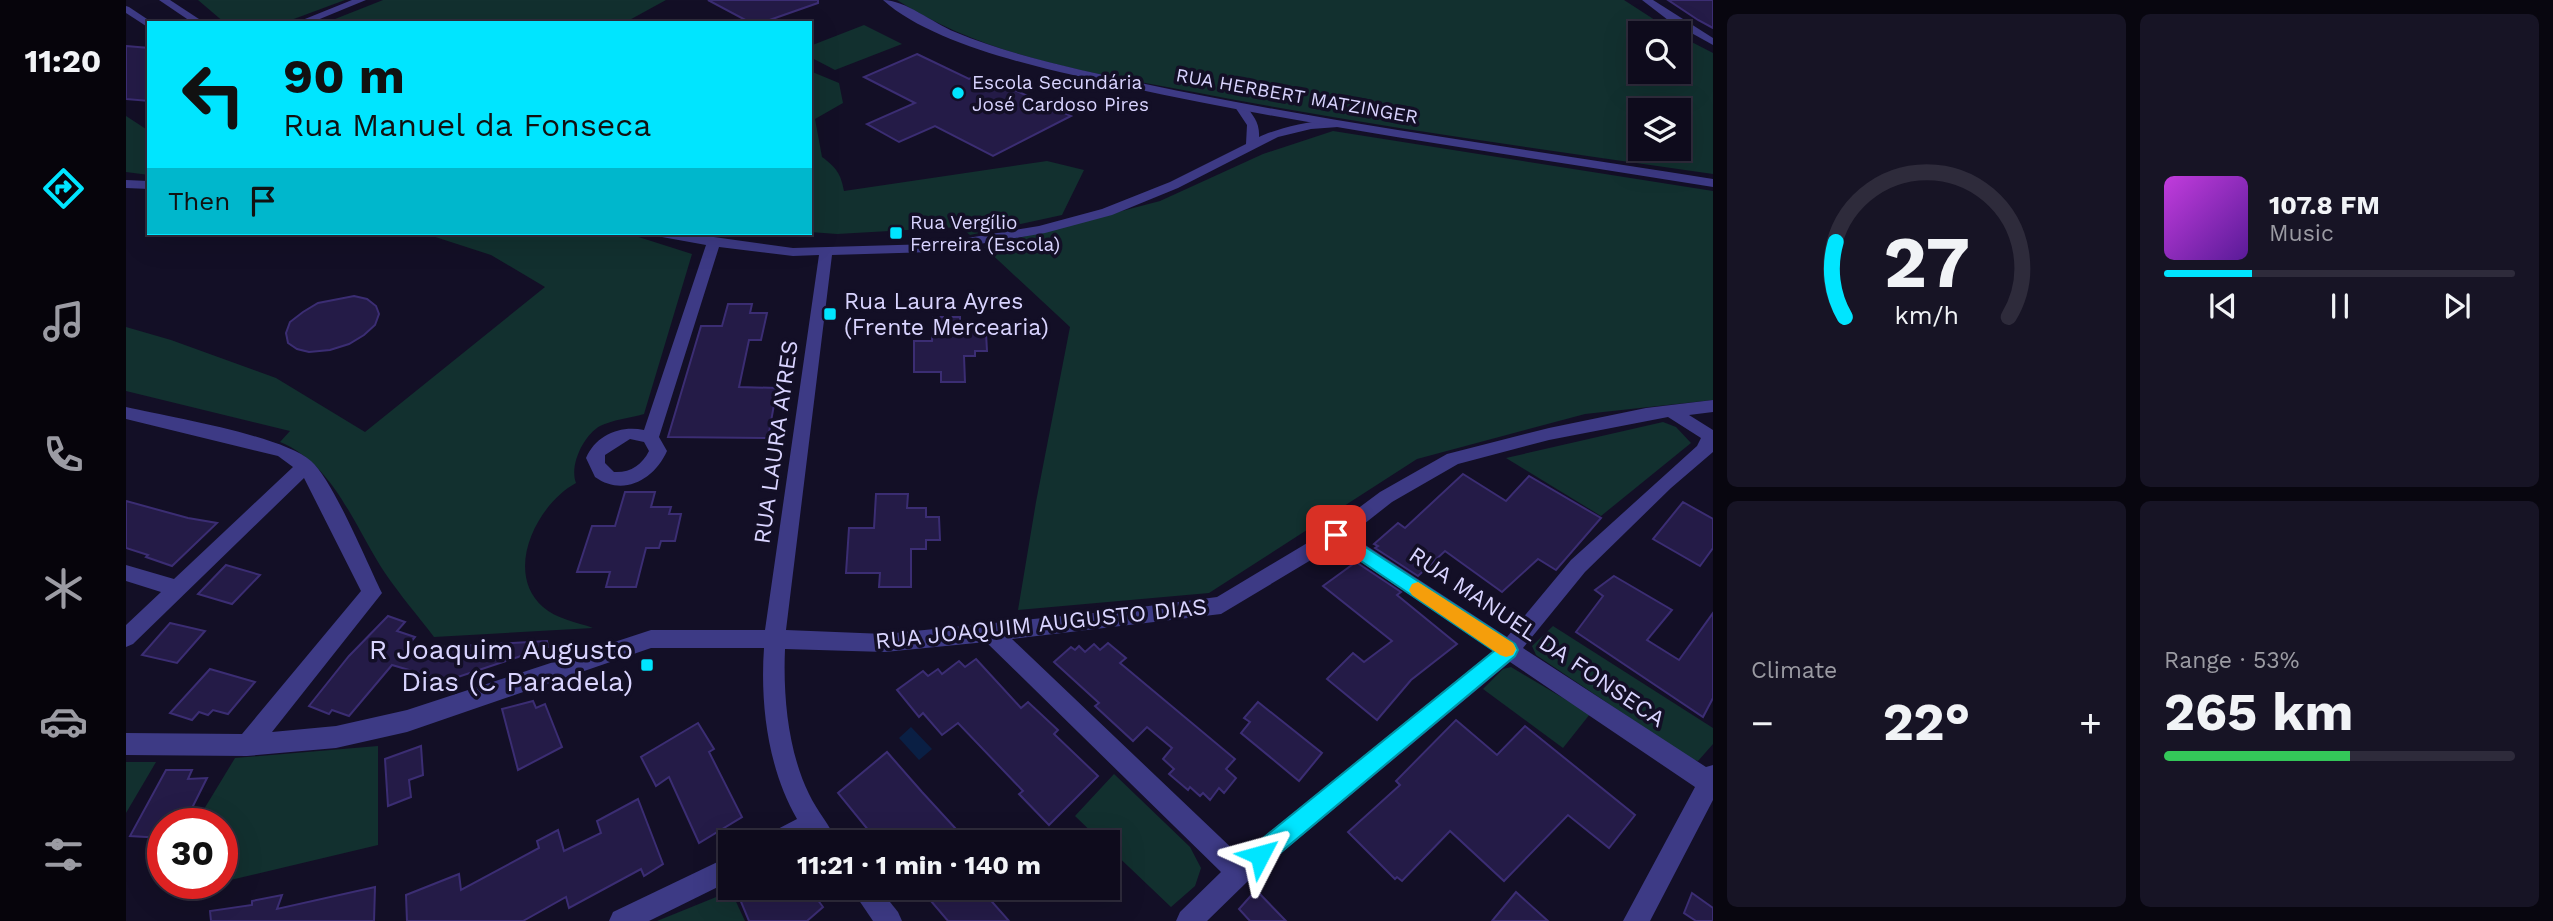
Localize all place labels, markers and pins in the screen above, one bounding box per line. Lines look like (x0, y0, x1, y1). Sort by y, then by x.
place label: Escola Secundária José Cardoso Pires (972, 71, 1149, 116)
marker: Escola Secundária José Cardoso Pires (950, 85, 966, 101)
place label: Rua Vergílio Ferreira (Escola) (910, 211, 1060, 256)
marker: Rua Vergílio Ferreira (Escola) (888, 225, 904, 241)
place label: Rua Laura Ayres (Frente Mercearia) (844, 288, 1049, 341)
marker: Rua Laura Ayres (Frente Mercearia) (822, 306, 838, 322)
pin (1306, 505, 1366, 565)
place label: R Joaquim Augusto Dias (C Paradela) (369, 633, 633, 698)
marker: R Joaquim Augusto Dias (C Paradela) (639, 657, 655, 673)

